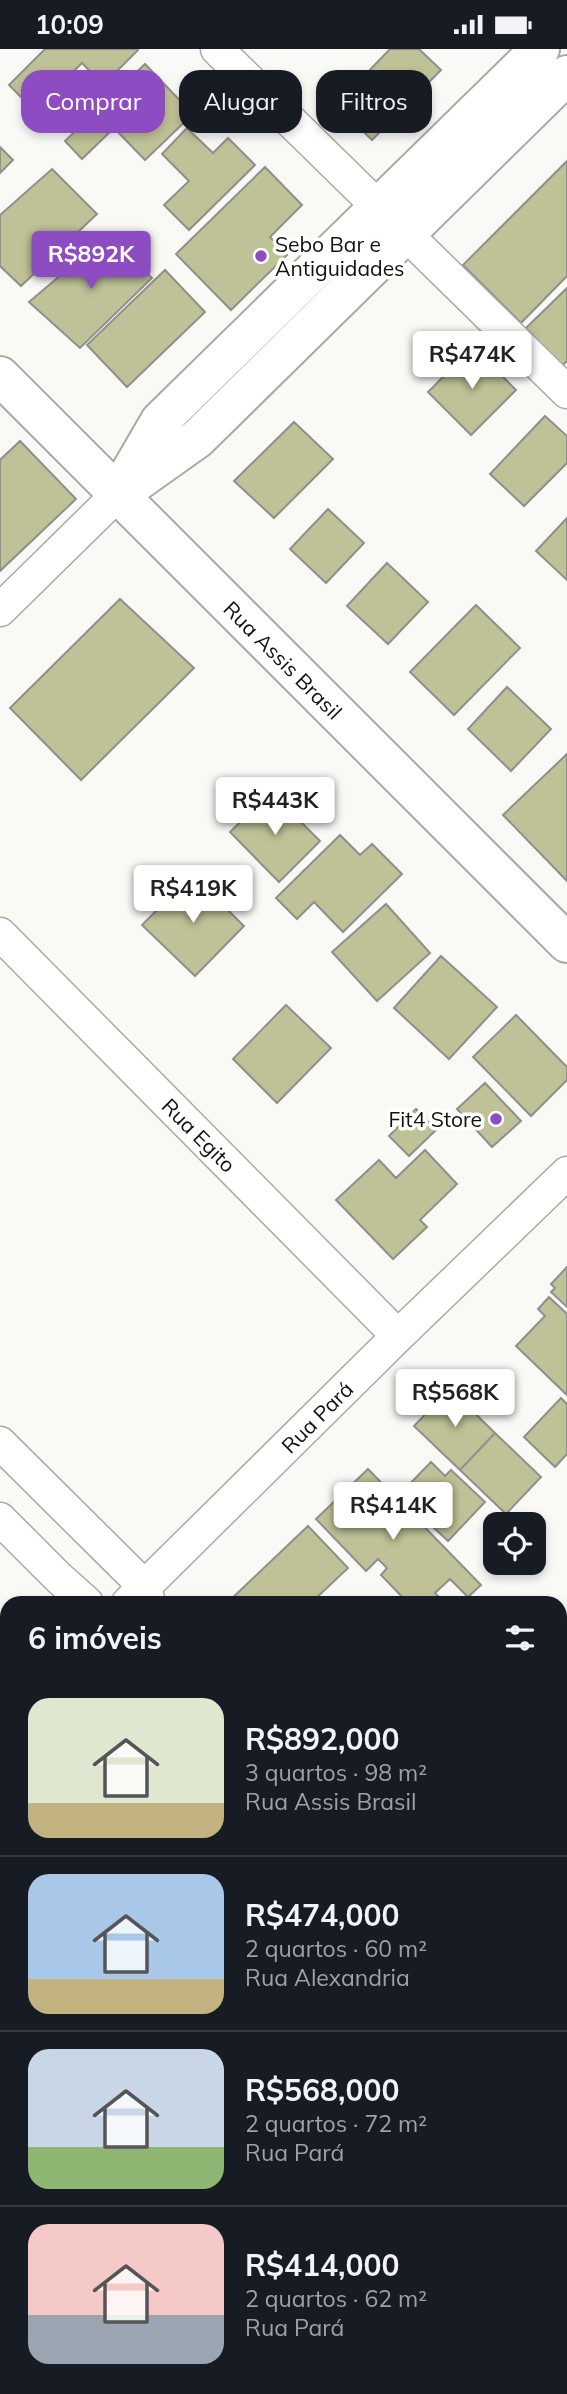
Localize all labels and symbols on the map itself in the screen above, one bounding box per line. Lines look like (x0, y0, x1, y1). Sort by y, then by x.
pin: R$892K (34, 231, 148, 291)
place label: Sebo Bar e Antiguidades (275, 231, 405, 281)
marker: Sebo Bar e Antiguidades (253, 248, 269, 264)
pin: R$474K (415, 331, 529, 391)
street label: Rua Assis Brasil (218, 595, 348, 725)
pin: R$443K (218, 777, 332, 837)
pin: R$419K (136, 865, 250, 925)
street label: Rua Egito (157, 1093, 241, 1177)
place label: Fit4 Store (389, 1106, 482, 1132)
marker: Fit4 Store (488, 1111, 504, 1127)
pin: R$568K (398, 1369, 512, 1429)
street label: Rua Pará (276, 1376, 358, 1458)
pin: R$414K (336, 1483, 450, 1542)

